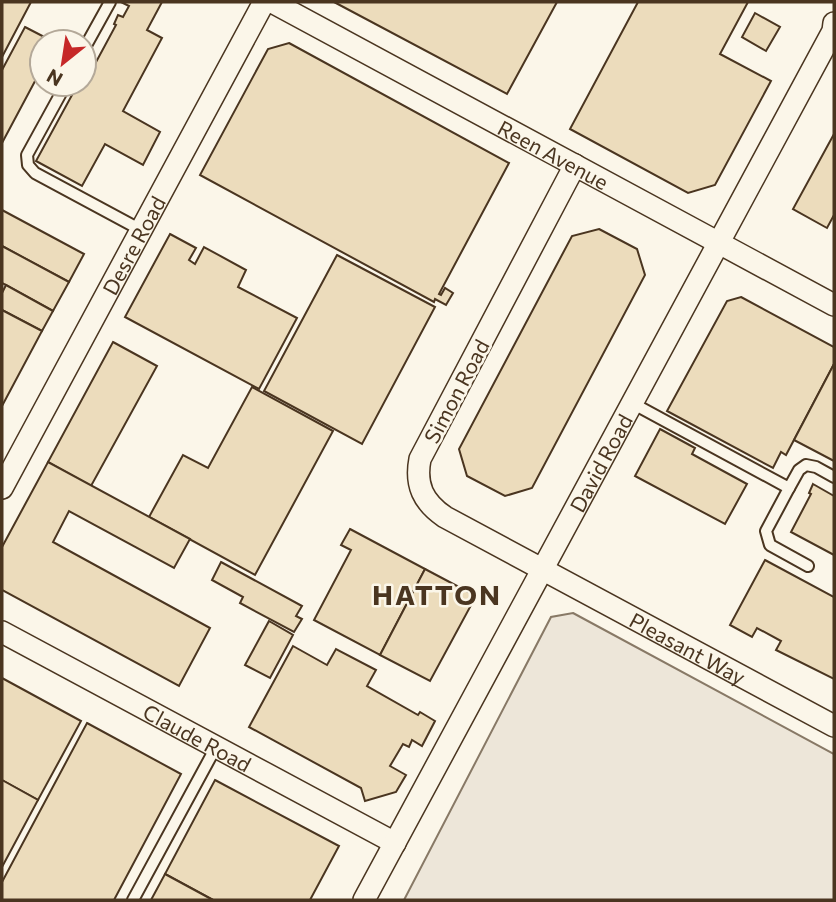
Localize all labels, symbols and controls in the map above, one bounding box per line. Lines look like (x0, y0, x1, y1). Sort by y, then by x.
north arrow (28, 28, 98, 98)
text: N (42, 65, 66, 92)
street label: Reen Avenue (494, 114, 613, 194)
street label: Desre Road (96, 191, 170, 299)
street label: Simon Road (418, 335, 494, 447)
street label: David Road (563, 409, 637, 516)
district label: HATTON (372, 577, 502, 611)
street label: Pleasant Way (626, 606, 750, 689)
street label: Claude Road (139, 698, 256, 776)

